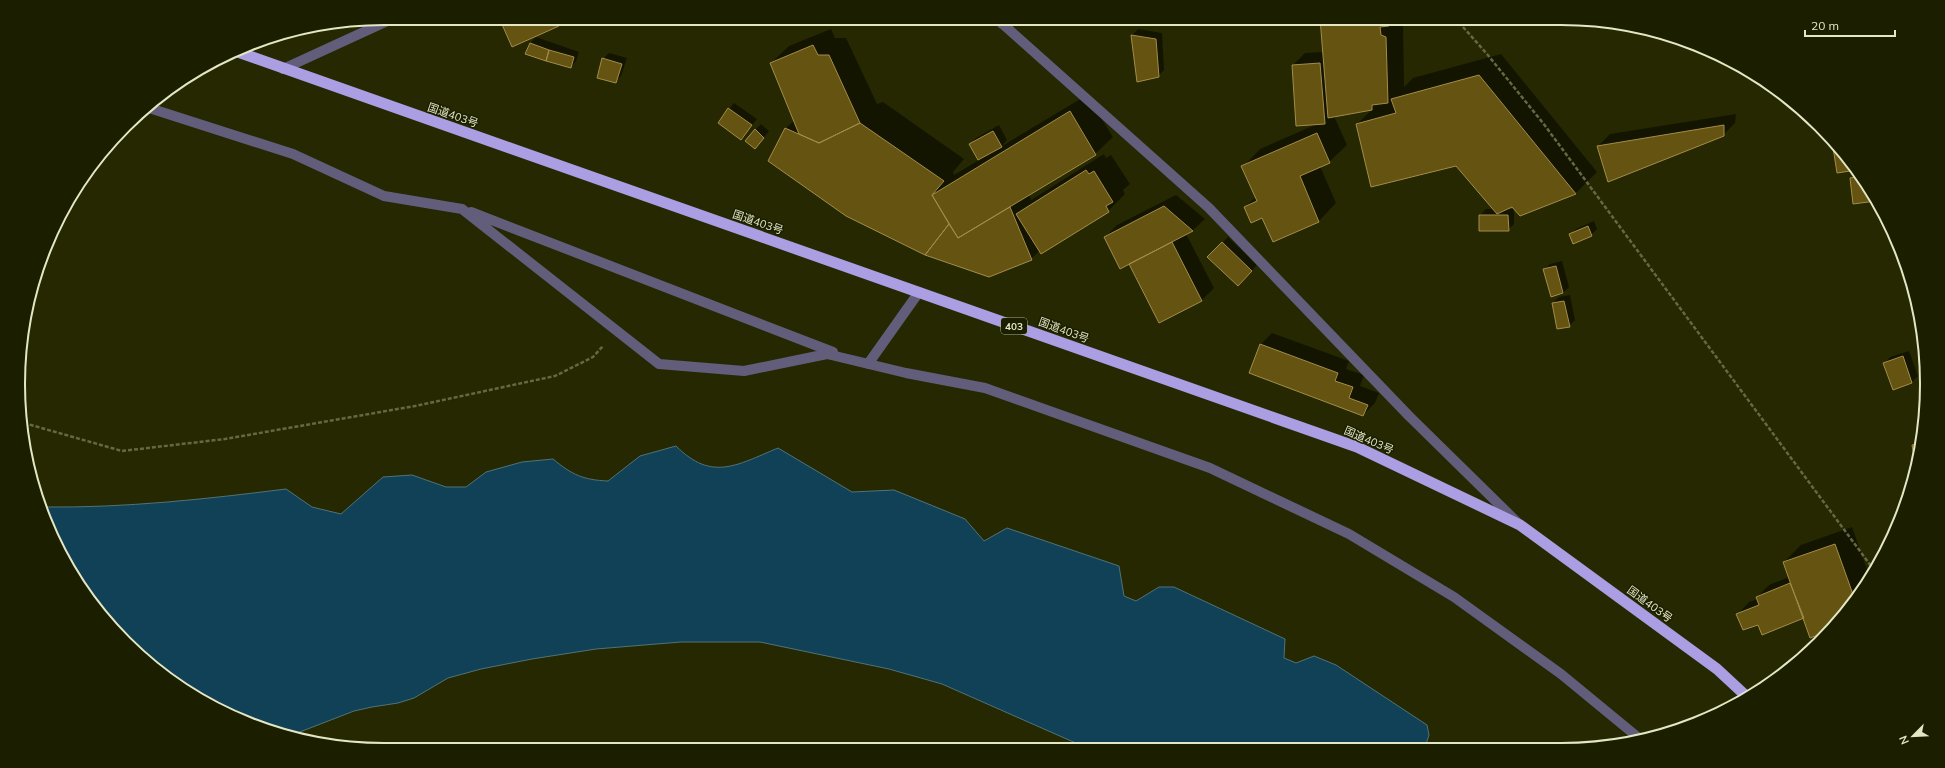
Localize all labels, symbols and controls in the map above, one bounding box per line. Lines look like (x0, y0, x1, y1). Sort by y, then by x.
scale bar (1805, 12, 1895, 38)
text: 20 m (1811, 18, 1839, 33)
street label: 国道403号 (426, 100, 480, 130)
street label: 国道403号 (731, 207, 785, 237)
street label: 国道403号 (1037, 314, 1091, 346)
road number: 403 (1001, 318, 1027, 334)
street label: 国道403号 (1342, 423, 1396, 457)
street label: 国道403号 (1625, 583, 1675, 625)
north arrow (1893, 716, 1933, 756)
text: N (1896, 733, 1912, 747)

